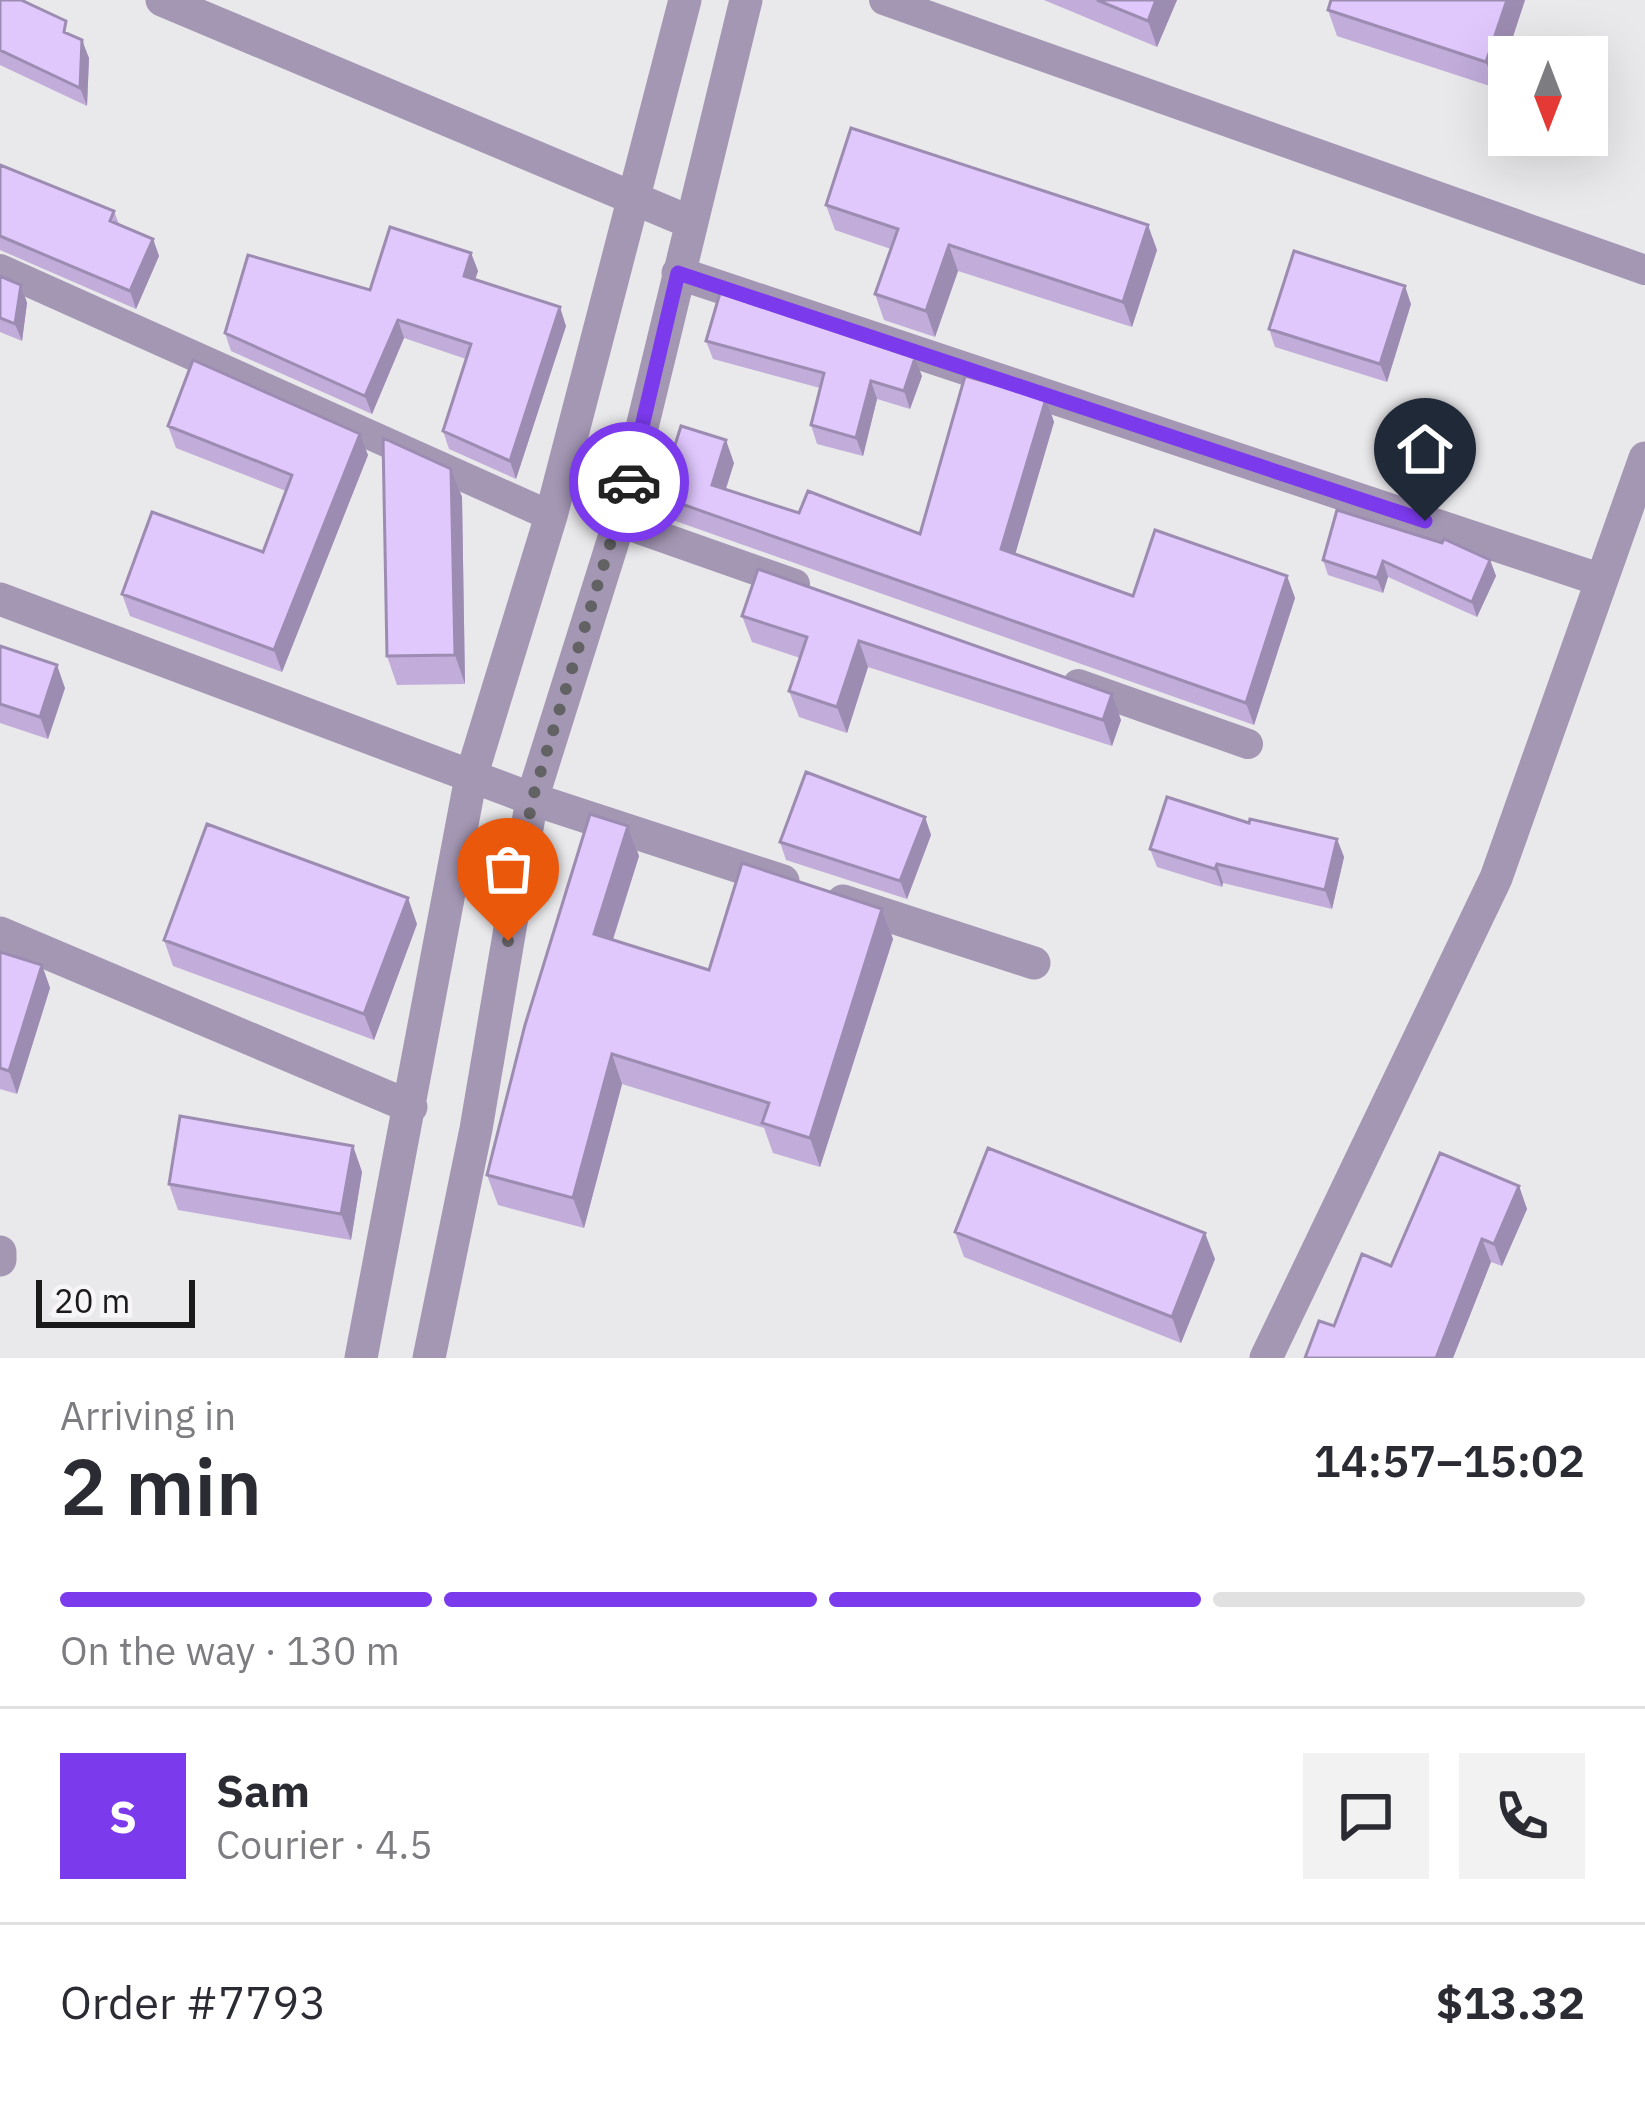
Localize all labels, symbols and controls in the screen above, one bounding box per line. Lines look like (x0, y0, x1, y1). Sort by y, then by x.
north arrow (1488, 36, 1608, 156)
map controls (1488, 36, 1608, 156)
pin (1374, 398, 1476, 521)
icon: home (1392, 416, 1458, 482)
courier (569, 422, 689, 542)
icon: car (596, 449, 662, 515)
pin (457, 818, 559, 941)
icon: bag (475, 836, 541, 902)
scale bar (36, 1274, 195, 1327)
text: 20 m (54, 1279, 130, 1322)
text: Arriving in (60, 1390, 236, 1441)
text: 14:57–15:02 (1314, 1431, 1585, 1489)
text: 2 min (60, 1435, 262, 1536)
text: On the way · 130 m (60, 1625, 400, 1676)
button: chat (1303, 1753, 1429, 1879)
button: phone (1459, 1753, 1585, 1879)
text: Sam (216, 1761, 310, 1819)
text: S (109, 1787, 137, 1845)
text: Courier · 4.5 (216, 1819, 433, 1870)
text: Order #7793 (60, 1973, 326, 2031)
text: $13.32 (1436, 1973, 1585, 2031)

